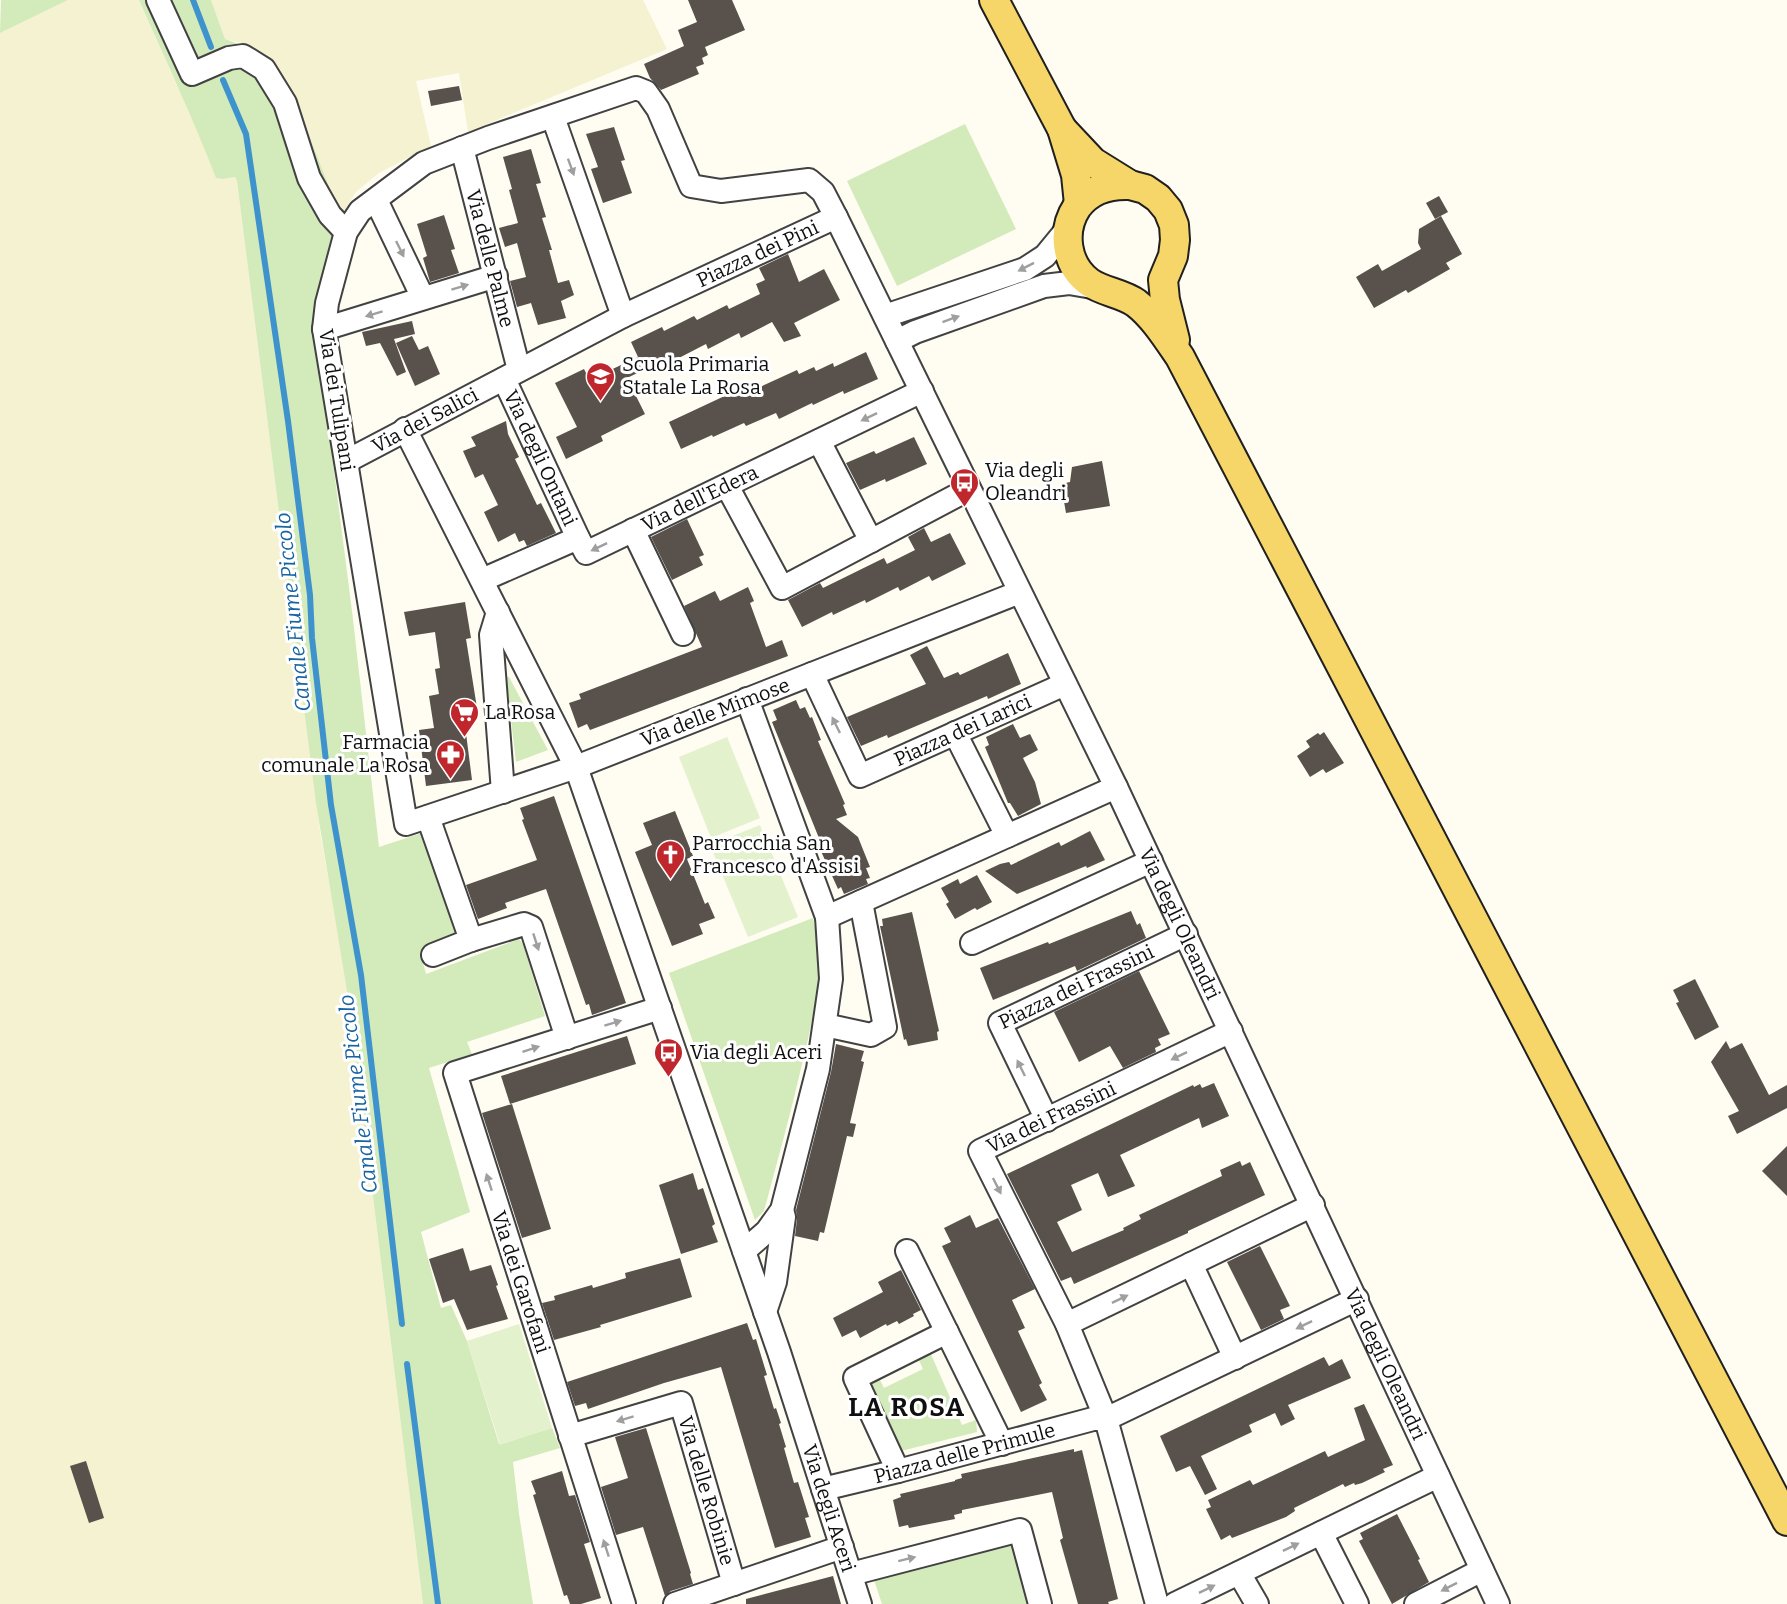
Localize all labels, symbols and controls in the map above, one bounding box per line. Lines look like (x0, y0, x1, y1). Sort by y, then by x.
one-way arrow (567, 158, 577, 176)
street label: Via delle Palme (461, 187, 520, 330)
street label: Piazza dei Pini (693, 215, 822, 292)
one-way arrow (395, 240, 404, 257)
one-way arrow (1017, 261, 1035, 271)
one-way arrow (451, 282, 469, 291)
one-way arrow (364, 309, 382, 319)
one-way arrow (942, 314, 960, 324)
street label: Via dei Tulipani (314, 327, 360, 473)
place label: Scuola Primaria Statale La Rosa (622, 352, 770, 399)
school or university icon: Scuola Primaria Statale La Rosa (585, 360, 617, 402)
street label: Via dei Salici (368, 382, 482, 458)
street label: Via degli Ontani (499, 386, 583, 530)
one-way arrow (861, 412, 878, 421)
place label: Via degli Oleandri (985, 458, 1066, 505)
street label: Via dell'Edera (638, 460, 762, 536)
bus stop icon: Via degli Oleandri (948, 466, 980, 508)
water label: Canale Fiume Piccolo (270, 511, 316, 713)
one-way arrow (590, 543, 607, 552)
street label: Via delle Mimose (637, 673, 793, 751)
street label: Piazza dei Larici (890, 689, 1035, 771)
supermarket icon: La Rosa (448, 696, 480, 738)
place label: La Rosa (485, 700, 556, 724)
one-way arrow (831, 717, 840, 734)
place label: Farmacia comunale La Rosa (261, 730, 429, 777)
pharmacy icon: Farmacia comunale La Rosa (434, 738, 466, 780)
place label: Parrocchia San Francesco d'Assisi (692, 831, 859, 878)
church icon: Parrocchia San Francesco d'Assisi (655, 838, 687, 880)
street label: Via degli Oleandri (1134, 844, 1226, 1003)
one-way arrow (532, 934, 542, 952)
street label: Piazza dei Frassini (994, 939, 1157, 1034)
water label: Canale Fiume Piccolo (333, 993, 383, 1195)
one-way arrow (604, 1018, 622, 1027)
bus stop icon: Via degli Aceri (653, 1036, 685, 1078)
place label: Via degli Aceri (690, 1040, 822, 1064)
one-way arrow (522, 1044, 540, 1053)
one-way arrow (1170, 1052, 1187, 1061)
one-way arrow (1017, 1059, 1026, 1076)
street label: Via dei Frassini (983, 1076, 1120, 1158)
one-way arrow (484, 1173, 493, 1191)
one-way arrow (993, 1177, 1002, 1194)
street label: Via dei Garofani (487, 1208, 555, 1356)
street label: Via degli Oleandri (1340, 1284, 1431, 1443)
one-way arrow (1111, 1294, 1128, 1303)
one-way arrow (1295, 1320, 1312, 1329)
district label: LA ROSA (848, 1392, 966, 1423)
street label: Via delle Robinie (673, 1413, 740, 1568)
one-way arrow (616, 1415, 634, 1424)
street label: Piazza delle Primule (872, 1418, 1058, 1488)
street label: Via degli Aceri (798, 1441, 861, 1575)
one-way arrow (601, 1539, 610, 1557)
one-way arrow (1283, 1543, 1300, 1552)
one-way arrow (898, 1554, 917, 1564)
one-way arrow (1440, 1582, 1457, 1592)
one-way arrow (1198, 1584, 1215, 1593)

